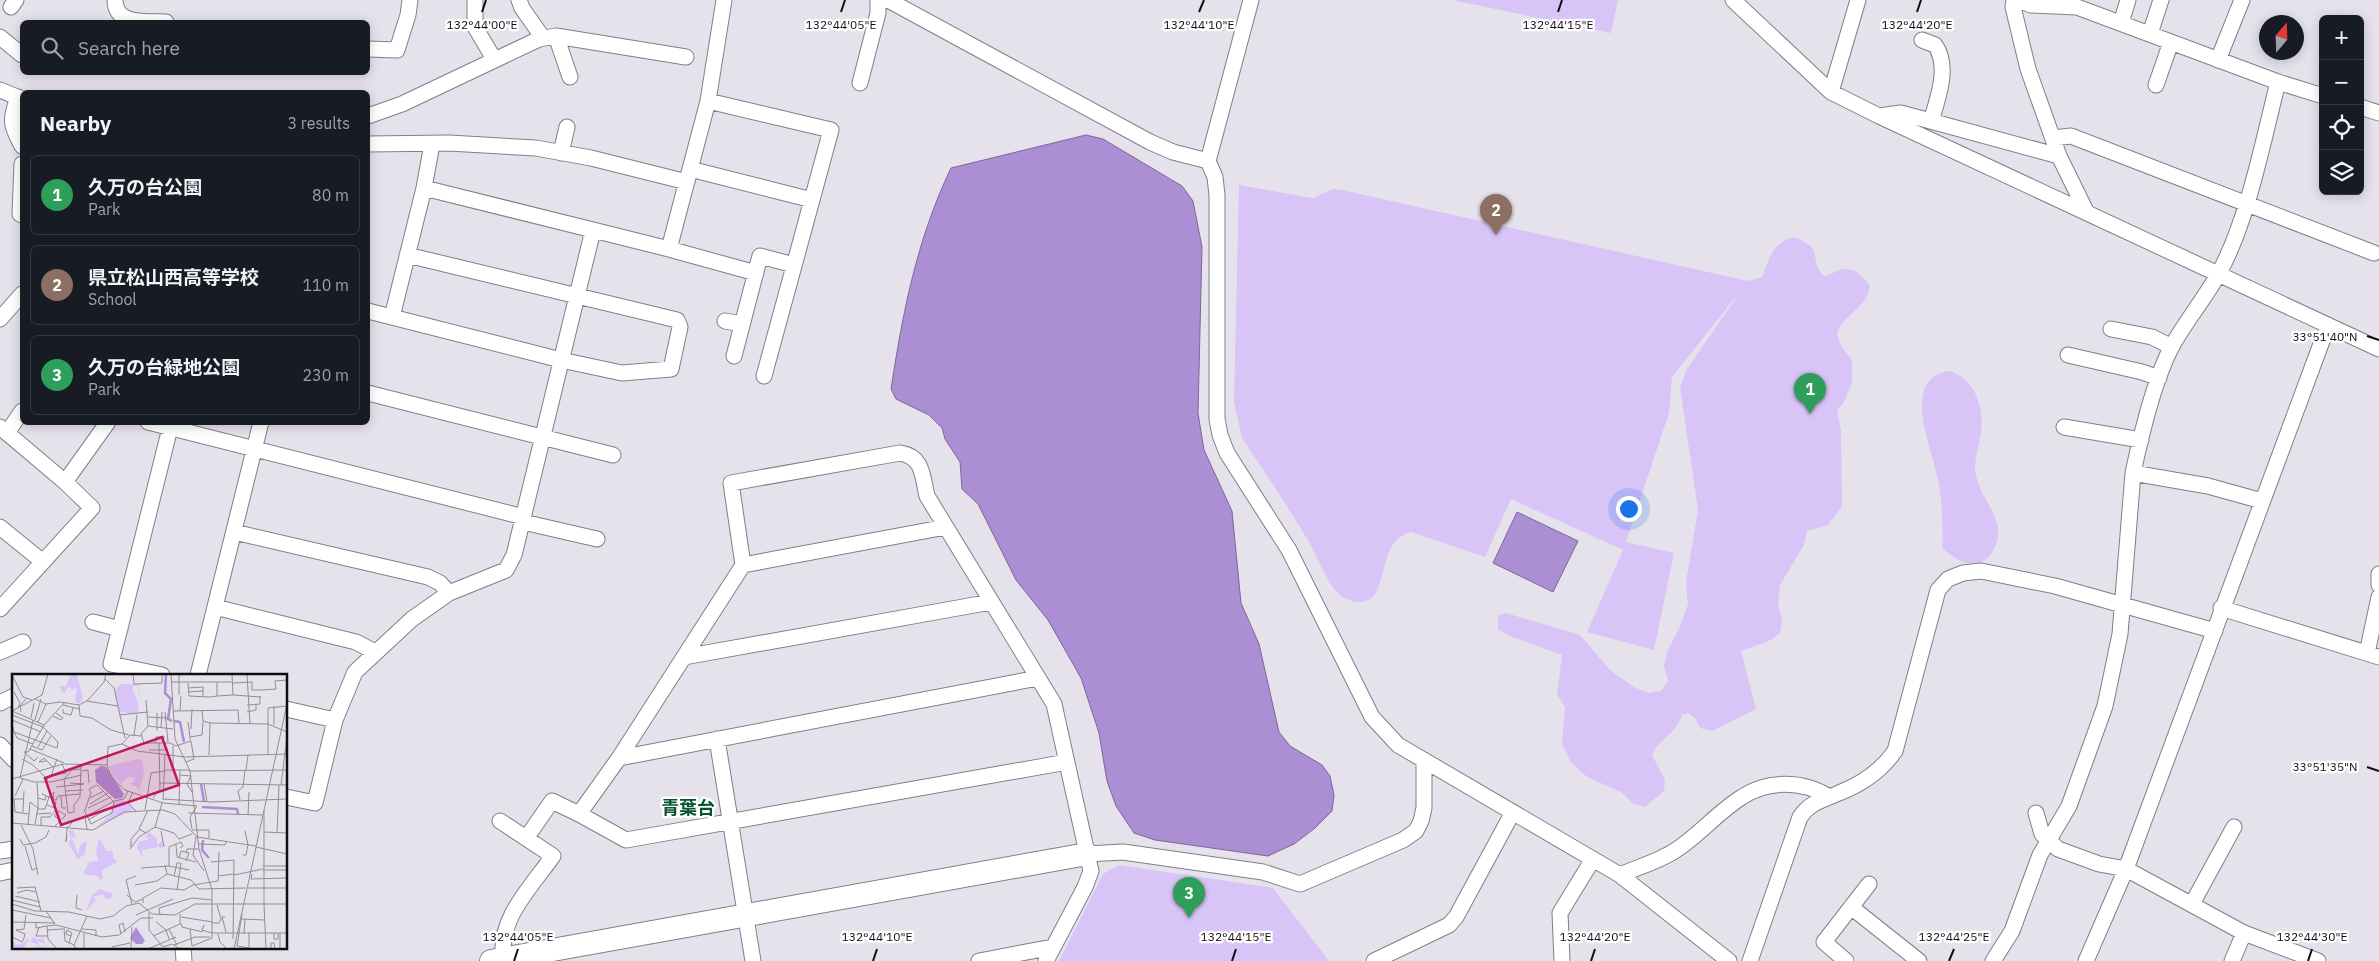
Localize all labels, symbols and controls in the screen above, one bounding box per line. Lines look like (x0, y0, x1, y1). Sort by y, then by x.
north arrow (2259, 15, 2304, 60)
map controls (2319, 15, 2364, 195)
button: + (2319, 15, 2364, 60)
text: 132°44'00"E (447, 17, 517, 32)
text: 132°44'05"E (806, 17, 876, 32)
text: 132°44'10"E (1164, 17, 1234, 32)
text: 132°44'15"E (1523, 17, 1593, 32)
text: 132°44'20"E (1882, 17, 1952, 32)
search box (20, 20, 370, 75)
icon: search (38, 34, 66, 62)
text: Search here (78, 36, 180, 60)
button: − (2319, 60, 2364, 105)
button: locate (2319, 105, 2364, 150)
text: Nearby (40, 109, 111, 137)
text: 3 results (287, 113, 350, 133)
button: layers (2319, 150, 2364, 195)
text: 久万の台公園 (88, 175, 202, 199)
text: 1 (52, 185, 62, 205)
text: 80 m (312, 185, 349, 205)
pin: 2 (1480, 194, 1512, 235)
text: Park (88, 199, 120, 219)
text: 県立松山西高等学校 (88, 265, 259, 289)
text: 2 (52, 275, 62, 295)
text: 110 m (302, 275, 349, 295)
text: School (88, 289, 137, 309)
text: 33°51'40"N (2292, 329, 2358, 344)
text: 久万の台緑地公園 (88, 355, 240, 379)
text: 3 (52, 365, 62, 385)
text: 230 m (302, 365, 349, 385)
pin: 1 (1794, 373, 1826, 414)
text: Park (88, 379, 120, 399)
your location (1616, 496, 1642, 522)
inset map (12, 674, 288, 948)
text: 33°51'35"N (2292, 759, 2358, 774)
district label: 青葉台 (661, 796, 715, 819)
pin: 3 (1173, 877, 1205, 918)
text: 132°44'05"E (483, 929, 553, 944)
text: 132°44'10"E (842, 929, 912, 944)
text: 132°44'15"E (1201, 929, 1271, 944)
text: 132°44'20"E (1560, 929, 1630, 944)
text: 132°44'25"E (1919, 929, 1989, 944)
text: 132°44'30"E (2277, 929, 2347, 944)

